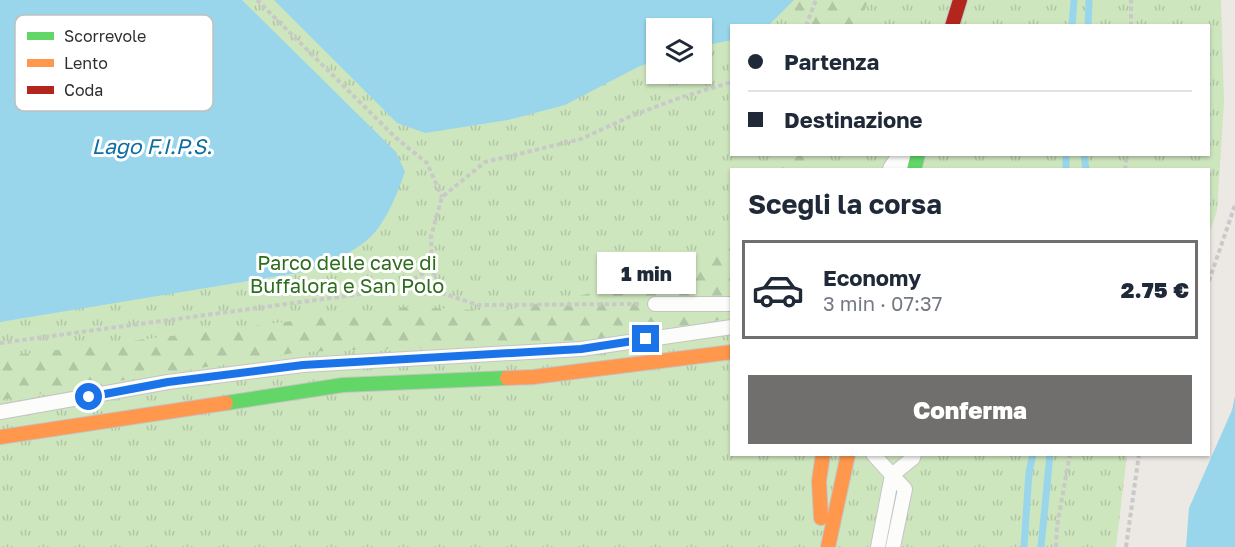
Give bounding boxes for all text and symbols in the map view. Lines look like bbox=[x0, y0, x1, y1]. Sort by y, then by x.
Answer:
legend bbox=[15, 15, 213, 111]
map controls bbox=[646, 18, 712, 84]
button: layers bbox=[646, 18, 712, 84]
text: Scorrevole bbox=[64, 26, 146, 46]
text: Partenza bbox=[784, 48, 879, 75]
text: Lento bbox=[64, 53, 108, 73]
text: Coda bbox=[64, 80, 103, 100]
text: Destinazione bbox=[784, 106, 923, 133]
water label: Lago F.I.P.S. bbox=[92, 133, 212, 159]
text: Scegli la corsa bbox=[748, 188, 942, 220]
park label: Parco delle cave di Buffalora e San Polo bbox=[250, 250, 444, 297]
callout: 1 min bbox=[596, 252, 696, 294]
text: 1 min bbox=[621, 261, 672, 285]
icon: car bbox=[751, 263, 805, 317]
text: Economy bbox=[823, 264, 921, 291]
text: 2.75 € bbox=[1121, 276, 1189, 303]
text: 3 min · 07:37 bbox=[823, 291, 942, 315]
route end bbox=[632, 325, 659, 352]
button: Conferma bbox=[748, 375, 1192, 444]
route start bbox=[75, 383, 102, 410]

